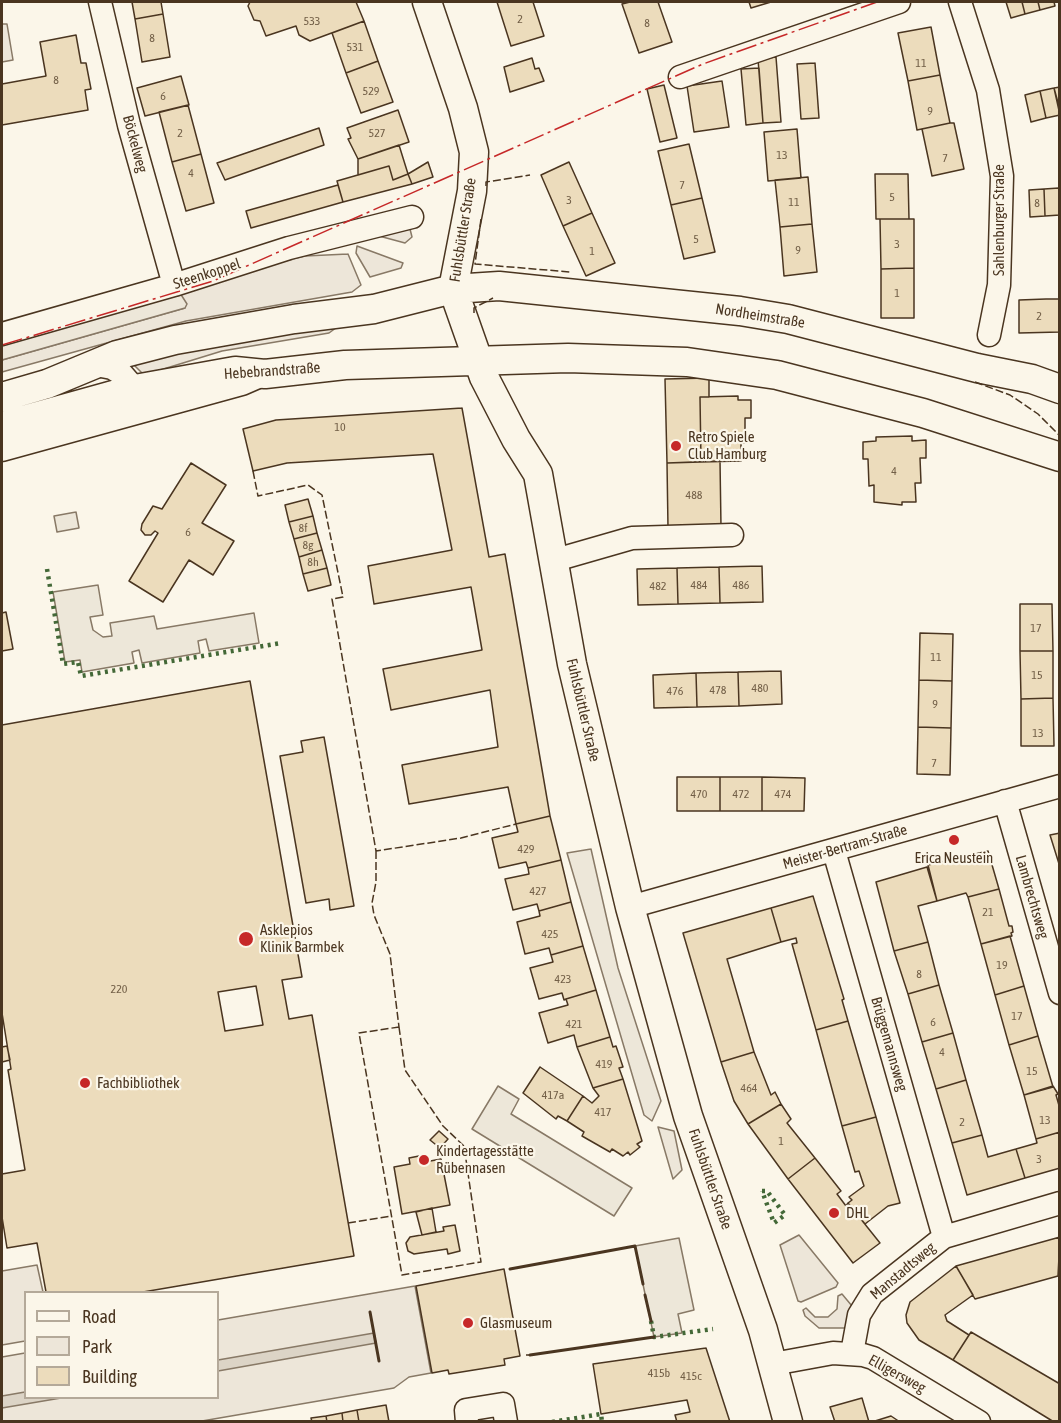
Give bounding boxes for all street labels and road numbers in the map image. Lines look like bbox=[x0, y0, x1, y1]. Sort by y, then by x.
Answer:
street label: Böckelweg bbox=[119, 113, 151, 175]
street label: Sahlenburger Straße bbox=[990, 164, 1008, 276]
street label: Fuhlsbüttler Straße bbox=[446, 177, 480, 283]
street label: Steenkoppel bbox=[171, 255, 243, 293]
street label: Nordheimstraße bbox=[714, 300, 806, 332]
street label: Hebebrandstraße bbox=[223, 359, 321, 383]
street label: Fuhlsbüttler Straße bbox=[562, 657, 604, 763]
street label: Meister-Bertram-Straße bbox=[781, 821, 909, 873]
street label: Lambrechtsweg bbox=[1011, 853, 1053, 941]
street label: Brüggemannsweg bbox=[867, 995, 911, 1093]
street label: Fuhlsbüttler Straße bbox=[684, 1126, 736, 1232]
street label: Manstadtsweg bbox=[867, 1238, 939, 1304]
street label: Elligersweg bbox=[865, 1351, 929, 1397]

